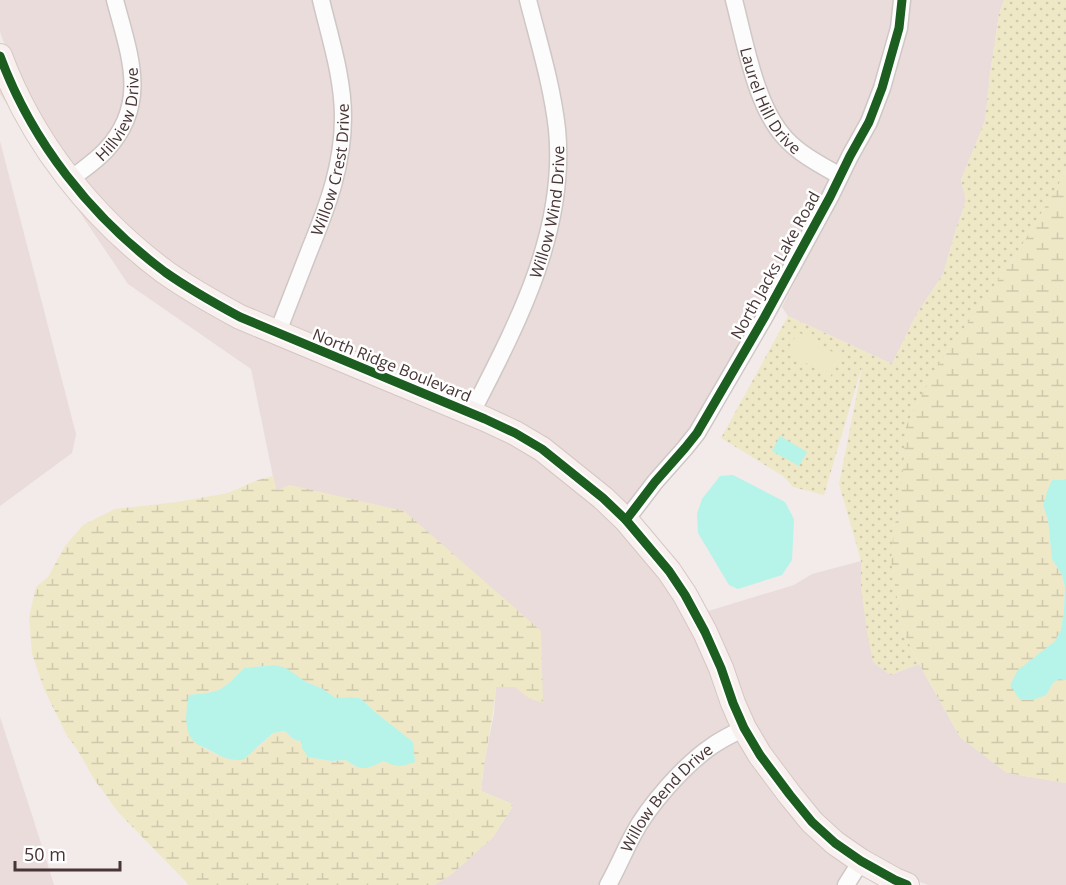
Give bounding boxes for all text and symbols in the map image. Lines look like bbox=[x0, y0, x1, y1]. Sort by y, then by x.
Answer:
street label: Laurel Hill Drive bbox=[735, 45, 806, 159]
street label: Hillview Drive bbox=[90, 67, 144, 166]
street label: Willow Crest Drive bbox=[306, 103, 354, 239]
street label: Willow Wind Drive bbox=[524, 145, 569, 281]
street label: North Jacks Lake Road bbox=[725, 187, 825, 343]
street label: North Ridge Boulevard bbox=[309, 323, 475, 407]
street label: Willow Bend Drive bbox=[615, 738, 717, 856]
scale bar bbox=[15, 834, 120, 872]
text: 50 m bbox=[24, 842, 66, 866]

